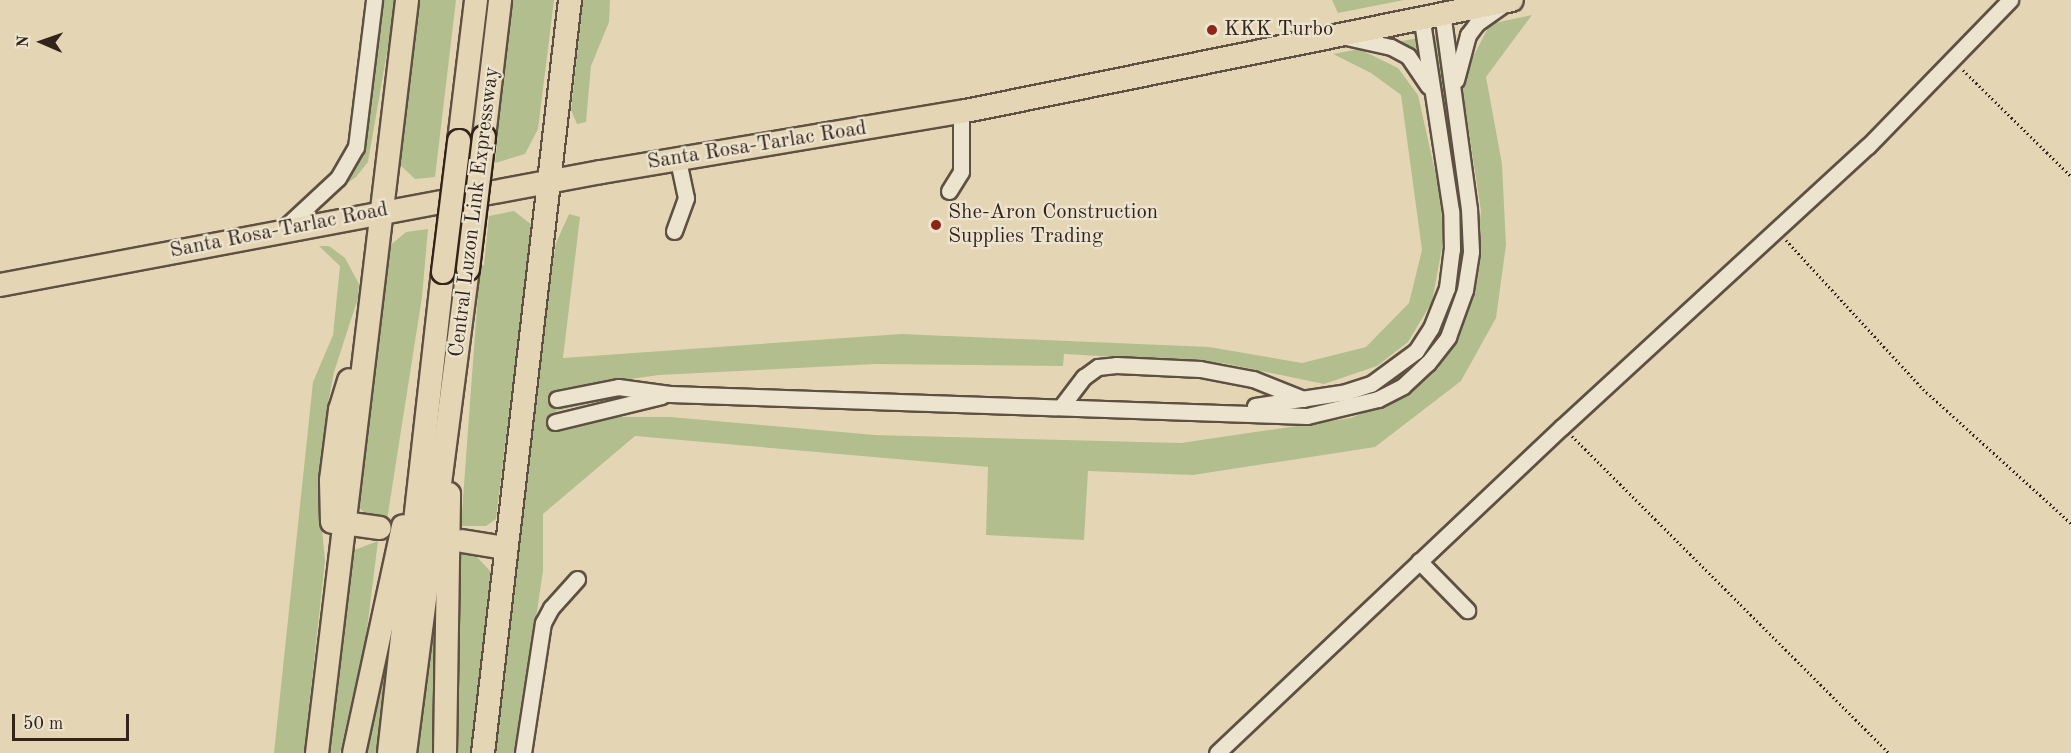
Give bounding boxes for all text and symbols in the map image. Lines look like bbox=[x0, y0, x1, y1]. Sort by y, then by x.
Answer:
north arrow bbox=[12, 12, 72, 72]
place label: KKK Turbo bbox=[1224, 17, 1333, 43]
marker: KKK Turbo bbox=[1205, 23, 1219, 37]
text: N bbox=[16, 35, 32, 48]
street label: Central Luzon Link Expressway bbox=[445, 65, 505, 359]
street label: Santa Rosa-Tarlac Road bbox=[645, 116, 869, 176]
street label: Santa Rosa-Tarlac Road bbox=[168, 197, 390, 265]
place label: She-Aron Construction Supplies Trading bbox=[948, 200, 1158, 250]
marker: She-Aron Construction Supplies Trading bbox=[929, 218, 943, 232]
scale bar bbox=[15, 702, 132, 740]
text: 50 m bbox=[23, 715, 63, 733]

